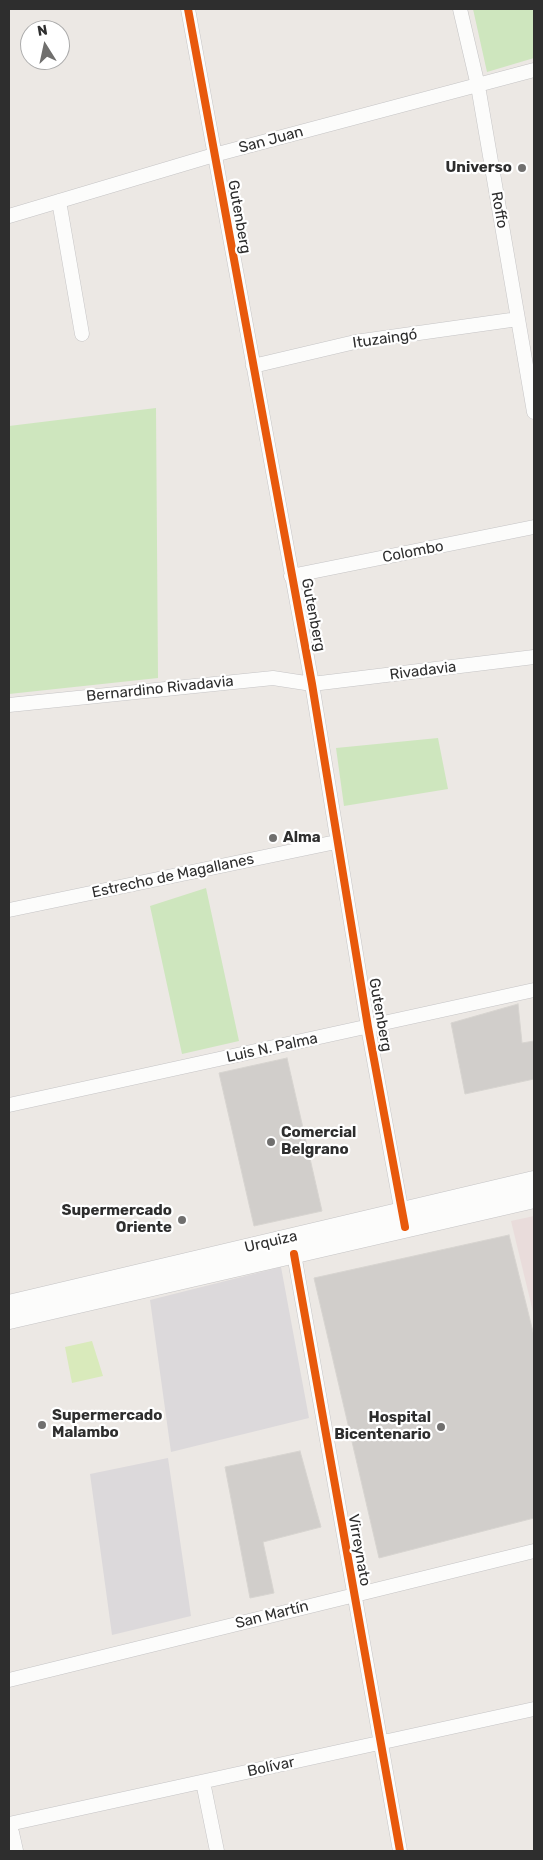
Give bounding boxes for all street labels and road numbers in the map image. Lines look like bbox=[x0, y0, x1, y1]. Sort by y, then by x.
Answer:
street label: San Juan bbox=[237, 123, 305, 157]
street label: Gutenberg bbox=[224, 179, 254, 255]
street label: Roffo bbox=[487, 190, 511, 230]
street label: Ituzaingó bbox=[351, 326, 419, 352]
street label: Colombo bbox=[381, 537, 445, 567]
street label: Gutenberg bbox=[297, 577, 329, 653]
street label: Rivadavia bbox=[389, 658, 457, 684]
street label: Bernardino Rivadavia bbox=[85, 672, 235, 706]
street label: Estrecho de Magallanes bbox=[90, 850, 256, 902]
street label: Gutenberg bbox=[365, 977, 395, 1053]
street label: Luis N. Palma bbox=[225, 1030, 319, 1066]
street label: Urquiza bbox=[243, 1227, 299, 1257]
street label: Virreynato bbox=[344, 1513, 374, 1587]
street label: San Martín bbox=[234, 1597, 310, 1633]
street label: Bolívar bbox=[246, 1753, 296, 1781]

